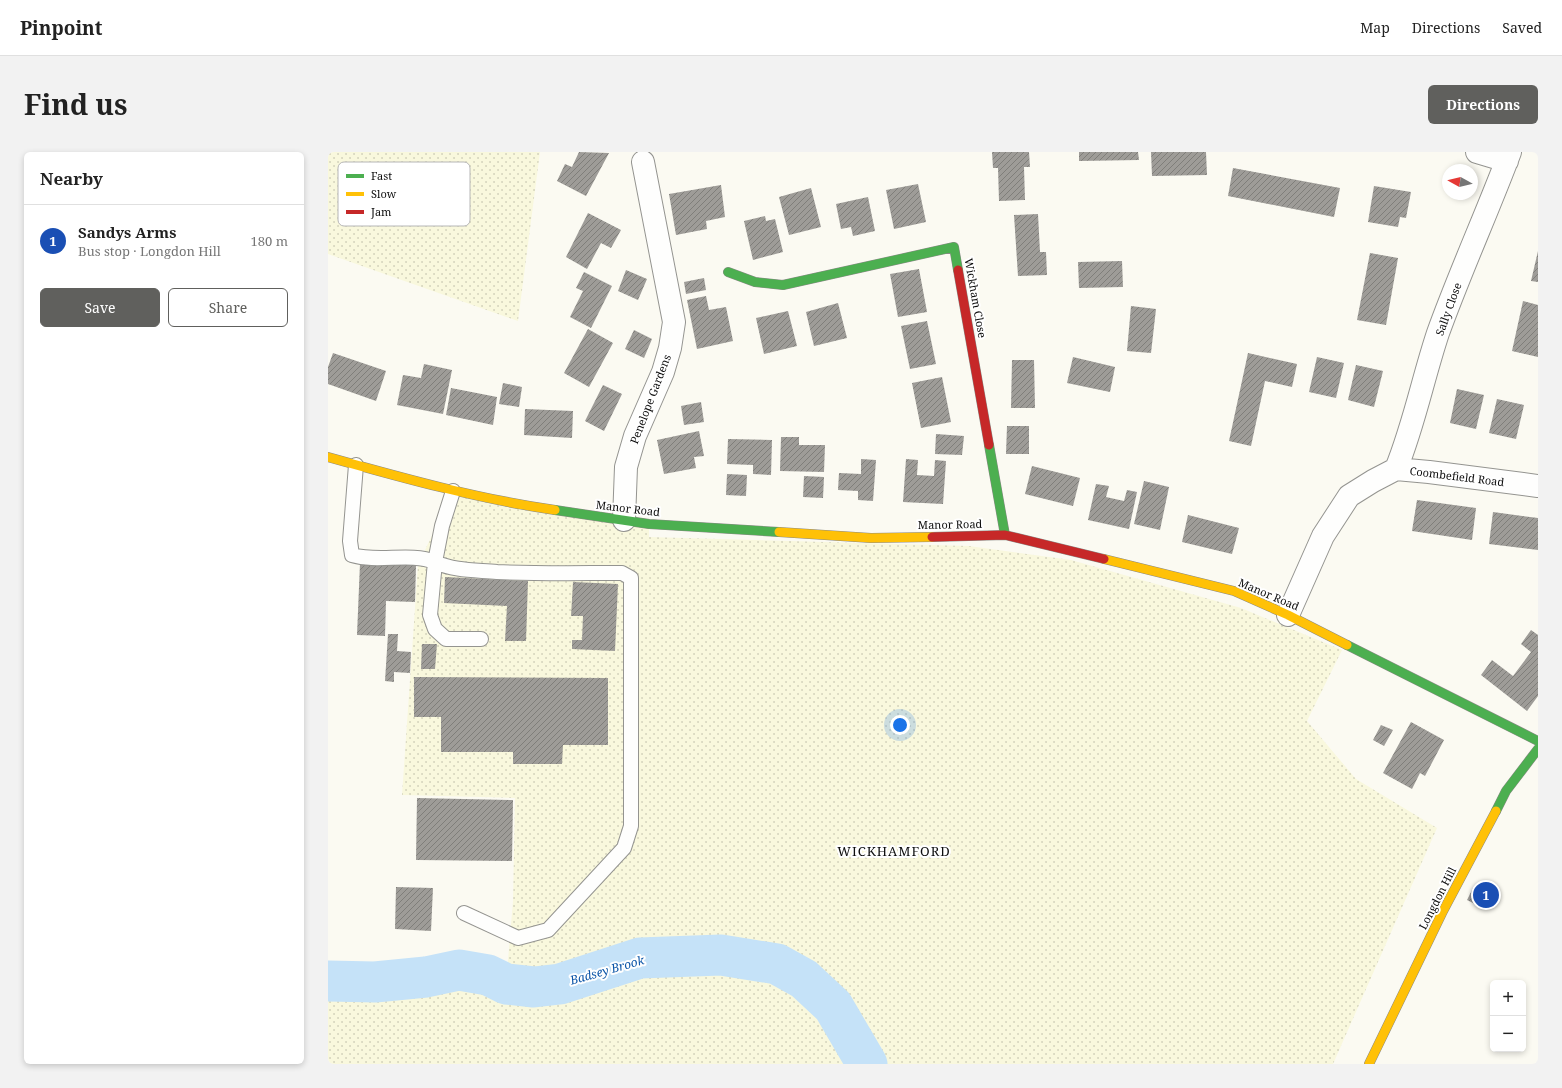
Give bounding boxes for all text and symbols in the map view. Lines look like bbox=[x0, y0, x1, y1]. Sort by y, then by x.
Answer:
text: Pinpoint bbox=[20, 15, 102, 41]
text: Map bbox=[1360, 18, 1390, 37]
text: Directions bbox=[1412, 18, 1480, 37]
text: Saved bbox=[1502, 18, 1542, 37]
text: Find us bbox=[24, 85, 128, 123]
button: Directions bbox=[1428, 85, 1538, 124]
legend bbox=[338, 162, 470, 226]
north arrow bbox=[1442, 164, 1478, 200]
text: Nearby bbox=[40, 167, 103, 190]
text: Fast bbox=[371, 168, 392, 183]
text: Slow bbox=[371, 186, 397, 201]
text: Jam bbox=[370, 204, 392, 219]
text: Sandys Arms bbox=[78, 222, 176, 242]
text: 1 bbox=[49, 232, 57, 250]
text: 180 m bbox=[251, 232, 288, 250]
text: Bus stop · Longdon Hill bbox=[78, 242, 221, 260]
street label: Wickham Close bbox=[962, 257, 990, 339]
street label: Sally Close bbox=[1431, 280, 1465, 338]
button: Save bbox=[40, 288, 160, 327]
button: Share bbox=[168, 288, 288, 327]
street label: Penelope Gardens bbox=[626, 352, 674, 446]
street label: Coombefield Road bbox=[1409, 463, 1505, 489]
street label: Manor Road bbox=[595, 497, 661, 519]
street label: Manor Road bbox=[918, 516, 983, 532]
street label: Manor Road bbox=[1236, 574, 1302, 614]
your location bbox=[890, 715, 910, 735]
district label: WICKHAMFORD bbox=[837, 842, 951, 860]
street label: Longdon Hill bbox=[1415, 864, 1459, 932]
pin: 1 bbox=[1473, 880, 1499, 910]
water label: Badsey Brook bbox=[567, 951, 647, 989]
map controls bbox=[1490, 980, 1526, 1052]
button: + bbox=[1490, 980, 1526, 1016]
button: − bbox=[1490, 1016, 1526, 1052]

